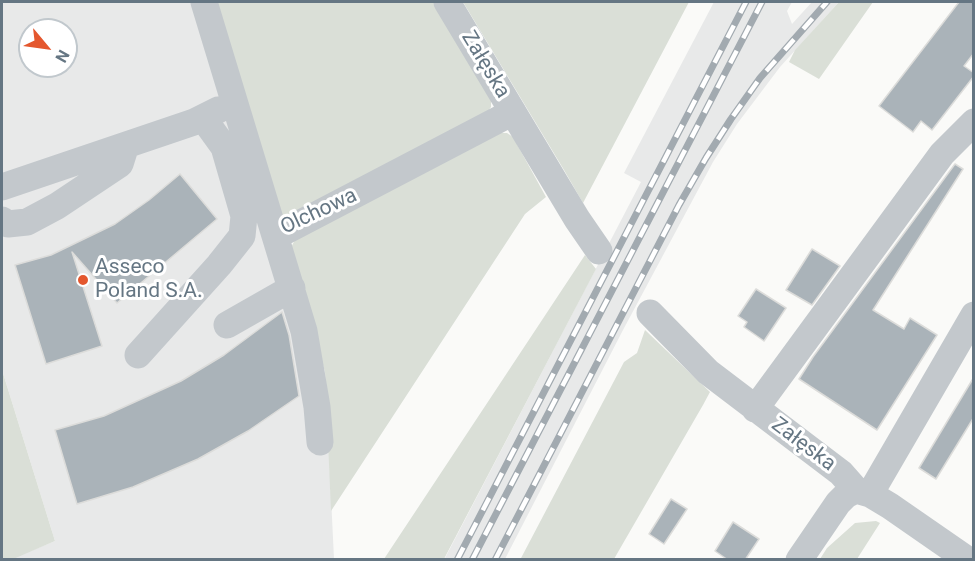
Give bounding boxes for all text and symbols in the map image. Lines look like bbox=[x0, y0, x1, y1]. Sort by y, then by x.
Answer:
north arrow bbox=[18, 18, 78, 78]
street label: Załęska bbox=[455, 27, 515, 103]
text: N bbox=[51, 46, 73, 66]
street label: Olchowa bbox=[277, 183, 361, 241]
place label: Asseco Poland S.A. bbox=[95, 255, 203, 305]
marker: Asseco Poland S.A. bbox=[76, 273, 90, 287]
street label: Załęska bbox=[766, 413, 840, 477]

